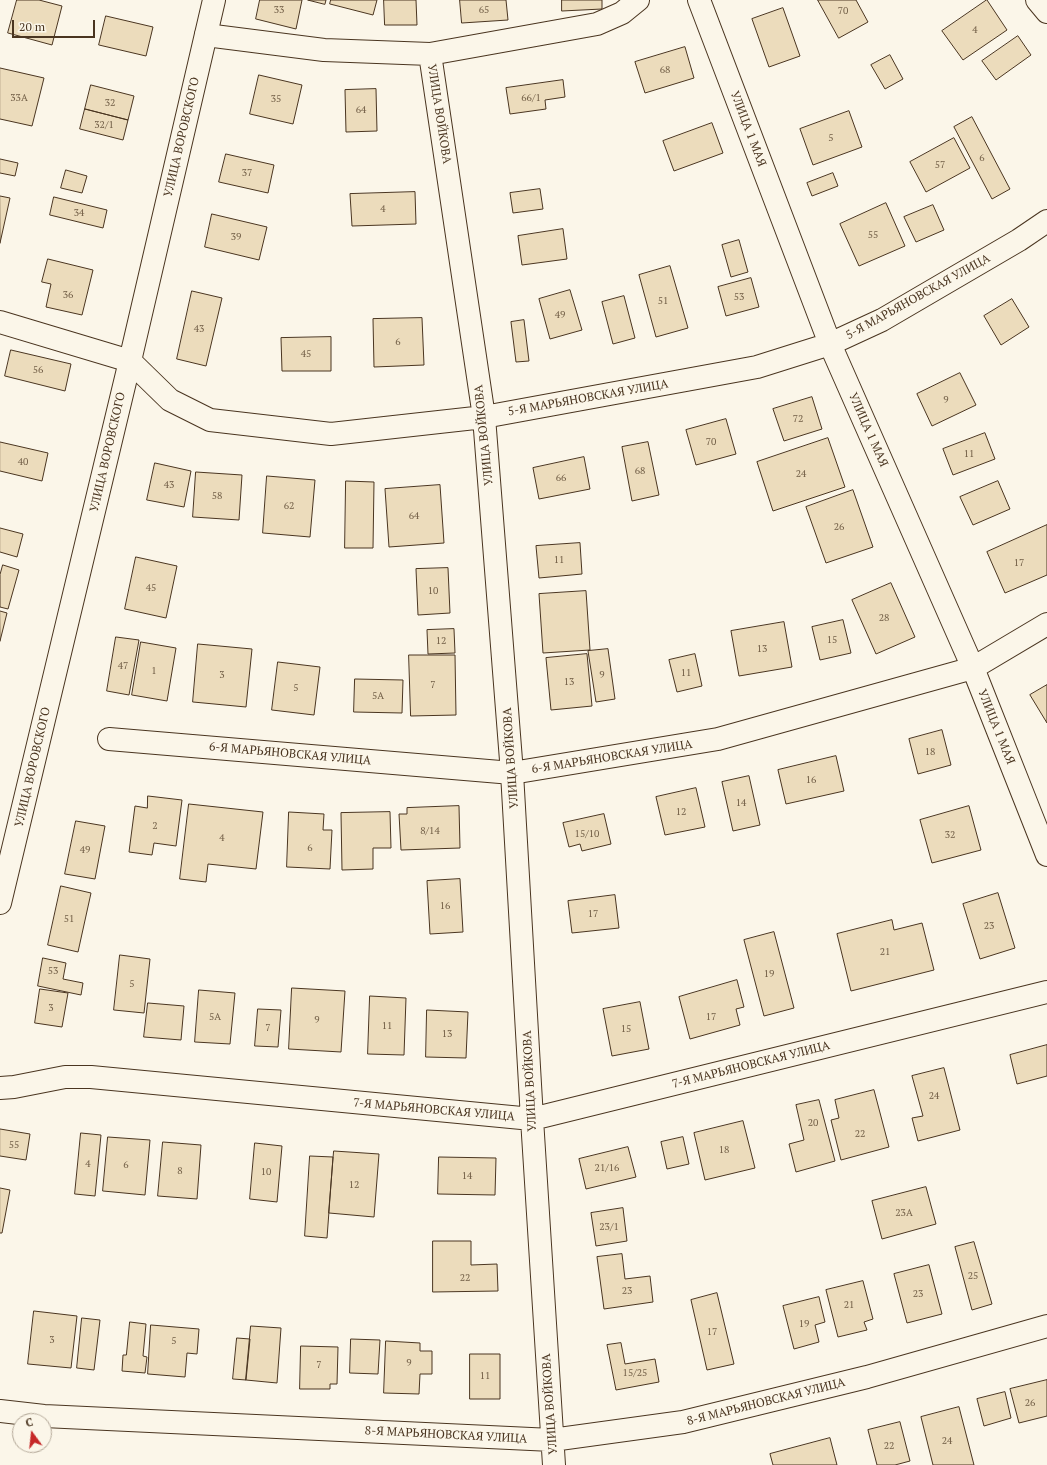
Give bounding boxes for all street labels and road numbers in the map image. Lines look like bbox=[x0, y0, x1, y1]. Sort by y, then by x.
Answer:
street label: УЛИЦА ВОЙКОВА bbox=[424, 63, 454, 165]
street label: УЛИЦА ВОРОВСКОГО bbox=[161, 76, 203, 198]
street label: УЛИЦА 1 МАЯ bbox=[727, 89, 769, 169]
street label: 5-Я МАРЬЯНОВСКАЯ УЛИЦА bbox=[843, 251, 993, 343]
street label: 5-Я МАРЬЯНОВСКАЯ УЛИЦА bbox=[507, 377, 669, 419]
street label: УЛИЦА ВОЙКОВА bbox=[472, 384, 496, 486]
street label: УЛИЦА ВОРОВСКОГО bbox=[87, 391, 129, 513]
street label: УЛИЦА 1 МАЯ bbox=[845, 391, 891, 469]
street label: УЛИЦА 1 МАЯ bbox=[974, 687, 1018, 767]
street label: УЛИЦА ВОРОВСКОГО bbox=[12, 706, 54, 828]
street label: УЛИЦА ВОЙКОВА bbox=[500, 707, 522, 809]
street label: 6-Я МАРЬЯНОВСКАЯ УЛИЦА bbox=[531, 737, 693, 777]
street label: 6-Я МАРЬЯНОВСКАЯ УЛИЦА bbox=[208, 740, 372, 768]
street label: УЛИЦА ВОЙКОВА bbox=[520, 1030, 540, 1132]
street label: 7-Я МАРЬЯНОВСКАЯ УЛИЦА bbox=[671, 1038, 831, 1092]
street label: 7-Я МАРЬЯНОВСКАЯ УЛИЦА bbox=[353, 1096, 515, 1124]
street label: УЛИЦА ВОЙКОВА bbox=[539, 1353, 561, 1455]
street label: 8-Я МАРЬЯНОВСКАЯ УЛИЦА bbox=[685, 1375, 847, 1429]
street label: 8-Я МАРЬЯНОВСКАЯ УЛИЦА bbox=[364, 1424, 528, 1446]

